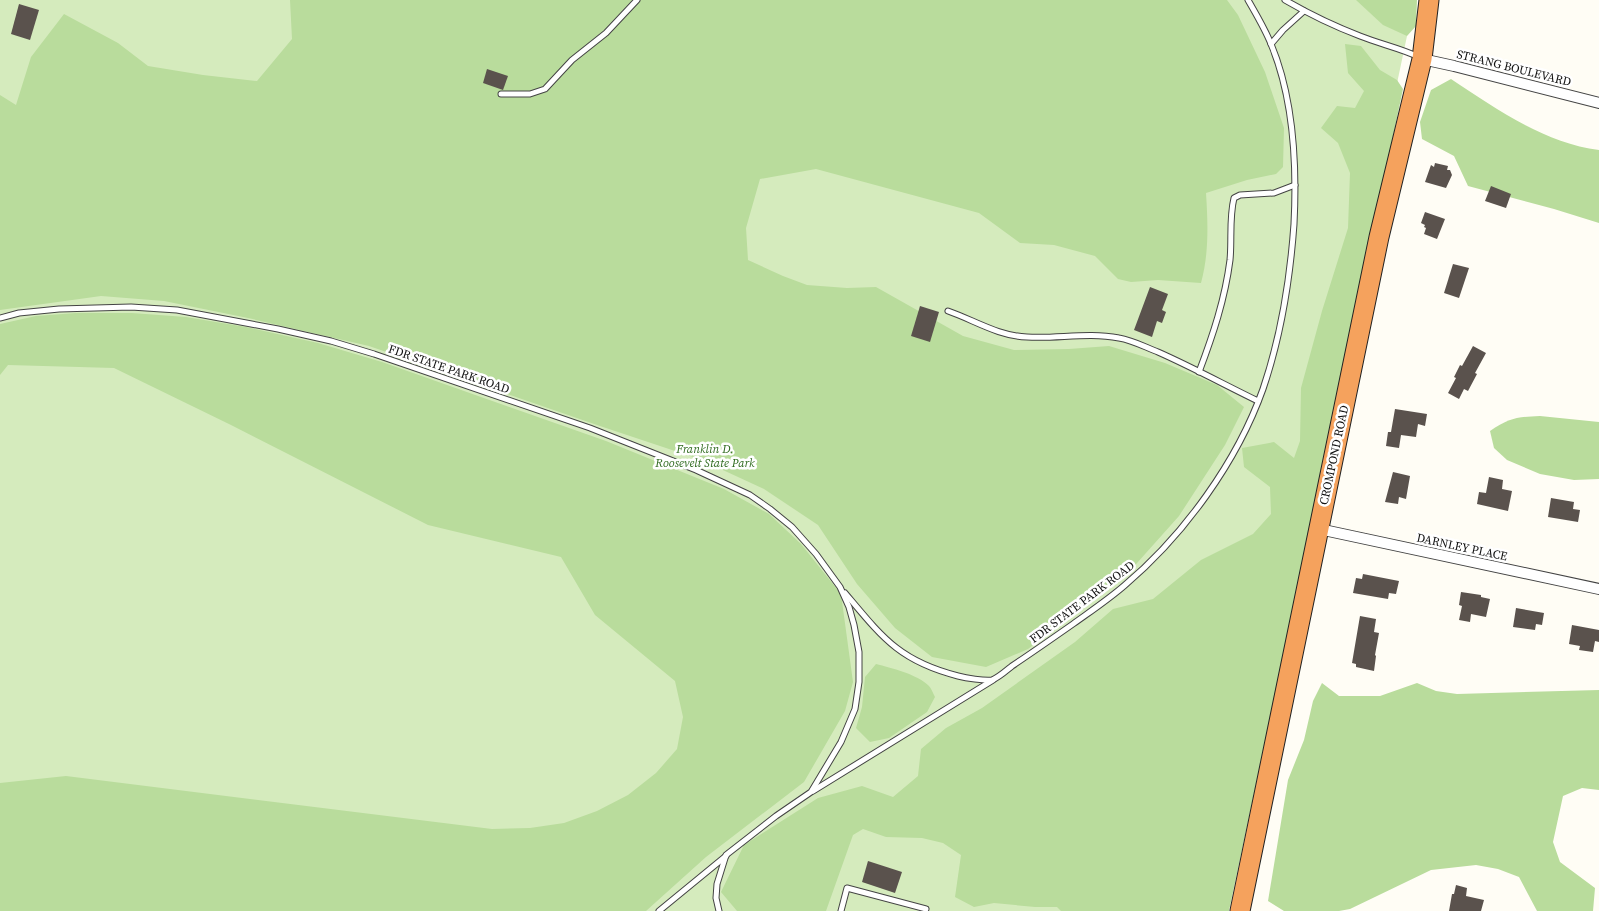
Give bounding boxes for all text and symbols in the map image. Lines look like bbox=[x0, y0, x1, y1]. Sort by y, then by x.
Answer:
street label: STRANG BOULEVARD bbox=[1455, 46, 1573, 90]
street label: FDR STATE PARK ROAD bbox=[386, 341, 512, 397]
street label: CROMPOND ROAD bbox=[1316, 404, 1352, 506]
park label: Franklin D. Roosevelt State Park bbox=[654, 441, 755, 471]
street label: DARNLEY PLACE bbox=[1415, 530, 1509, 564]
street label: FDR STATE PARK ROAD bbox=[1026, 557, 1138, 647]

